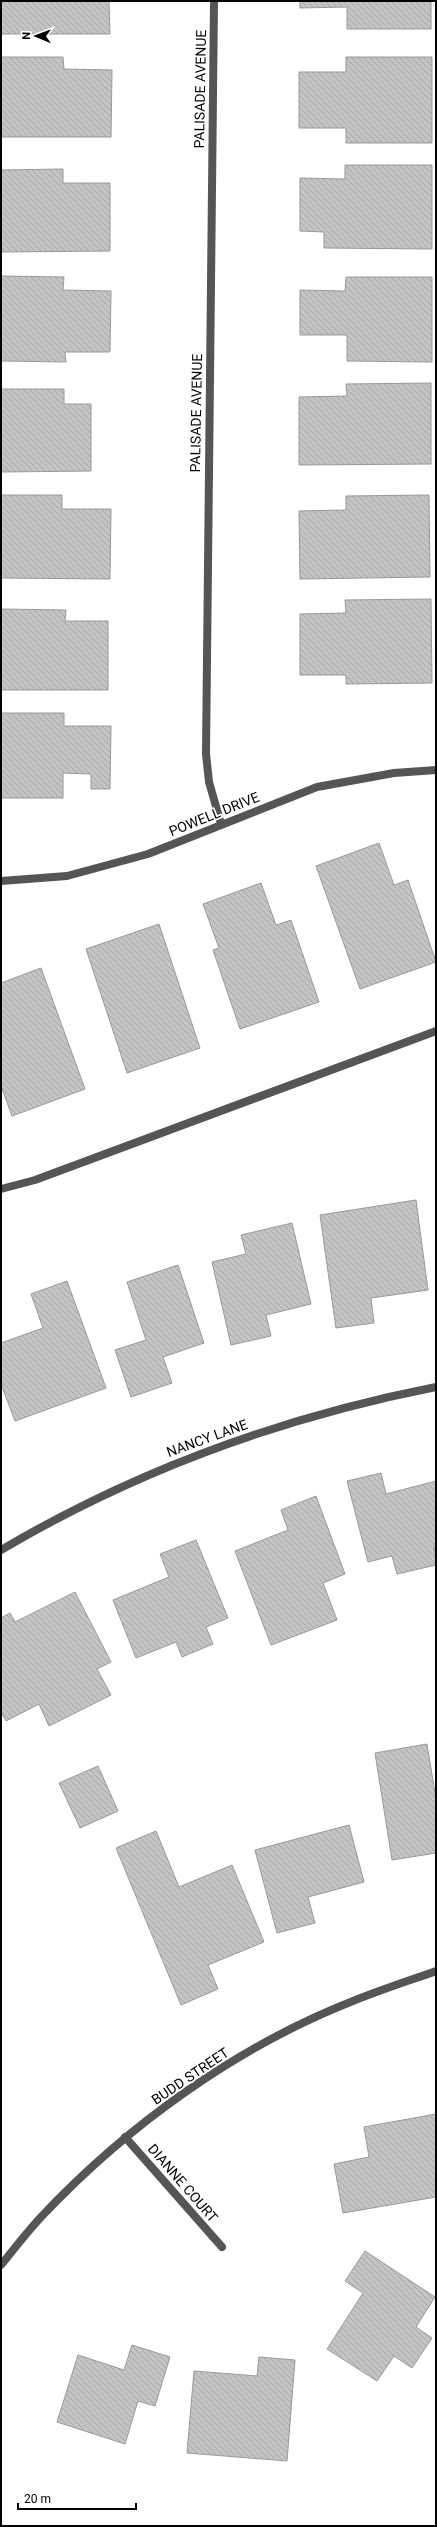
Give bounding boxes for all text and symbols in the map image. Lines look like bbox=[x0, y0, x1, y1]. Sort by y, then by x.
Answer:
north arrow bbox=[16, 16, 56, 56]
street label: PALISADE AVENUE bbox=[191, 29, 209, 149]
text: N bbox=[20, 32, 33, 40]
street label: PALISADE AVENUE bbox=[187, 353, 205, 473]
street label: POWELL DRIVE bbox=[167, 789, 261, 839]
street label: NANCY LANE bbox=[164, 1416, 250, 1460]
street label: BUDD STREET bbox=[148, 2044, 232, 2108]
street label: DIANNE COURT bbox=[145, 2141, 222, 2226]
scale bar bbox=[18, 2485, 136, 2511]
text: 20 m bbox=[24, 2492, 51, 2506]

